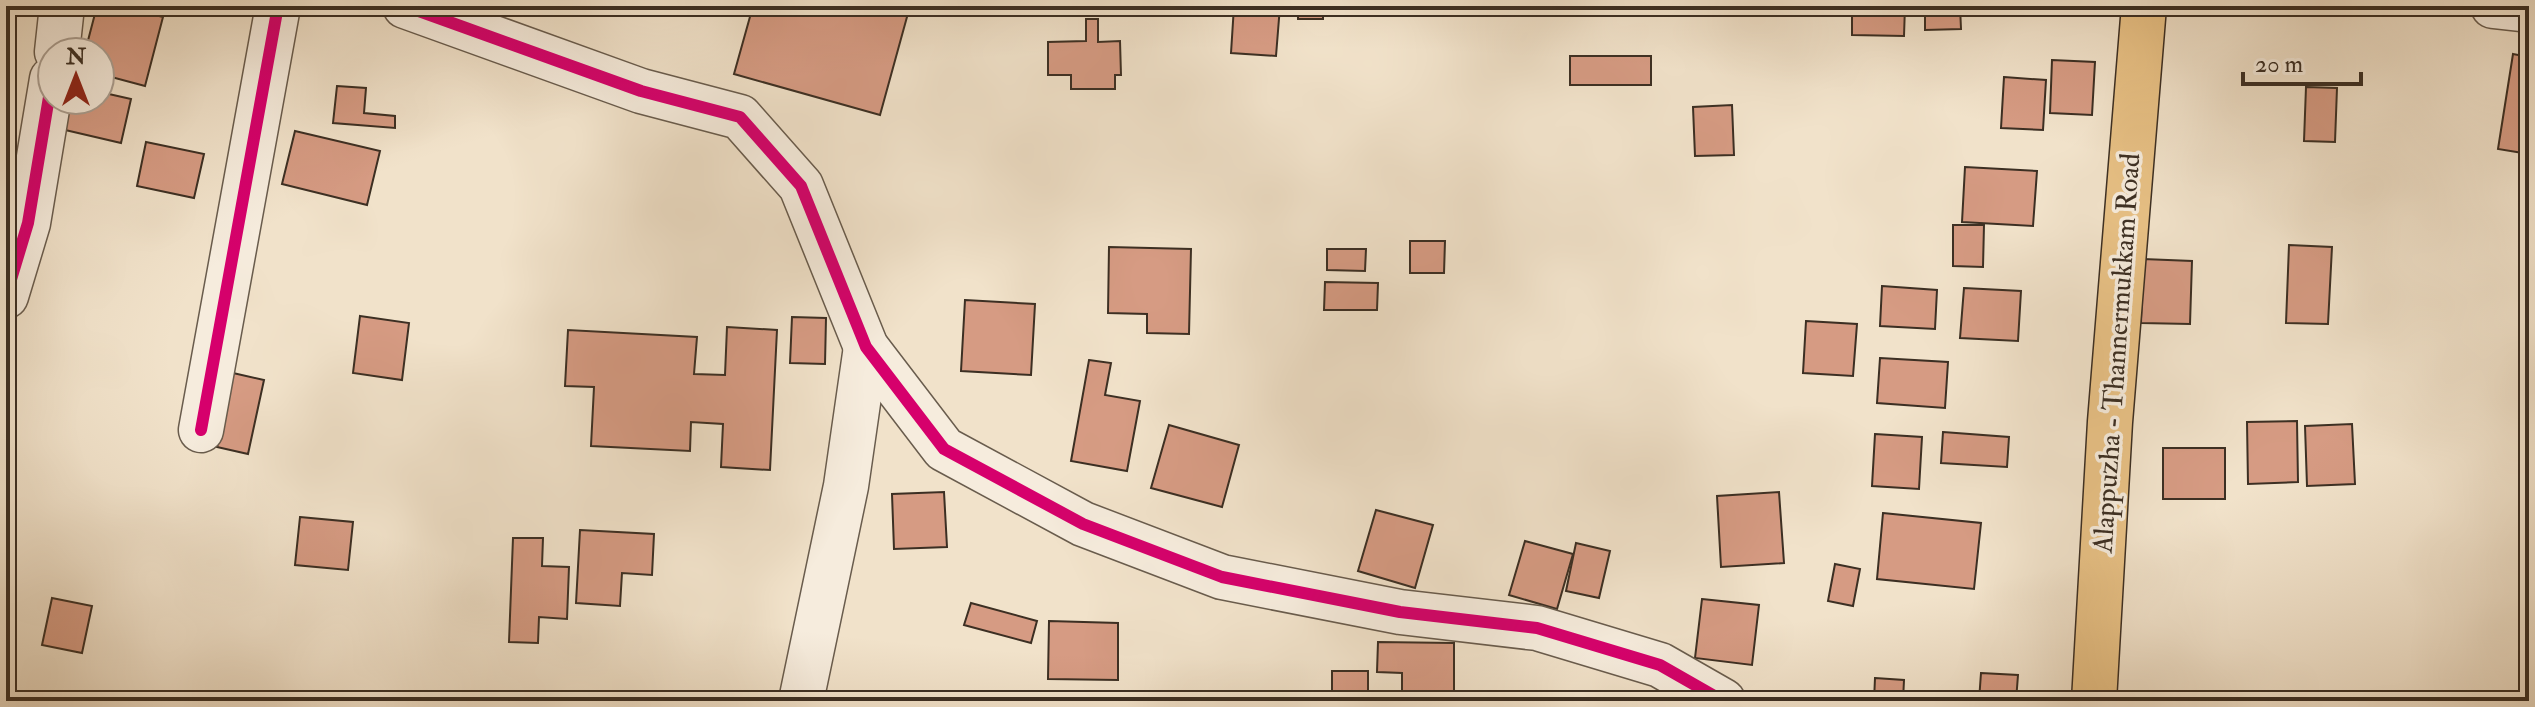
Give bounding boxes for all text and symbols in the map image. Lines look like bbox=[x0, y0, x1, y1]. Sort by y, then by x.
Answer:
north arrow bbox=[36, 36, 116, 116]
scale bar bbox=[2243, 36, 2361, 86]
text: N bbox=[65, 43, 86, 71]
text: 20 m bbox=[2255, 49, 2304, 80]
street label: Alappuzha - Thannermukkam Road bbox=[2086, 152, 2148, 555]

